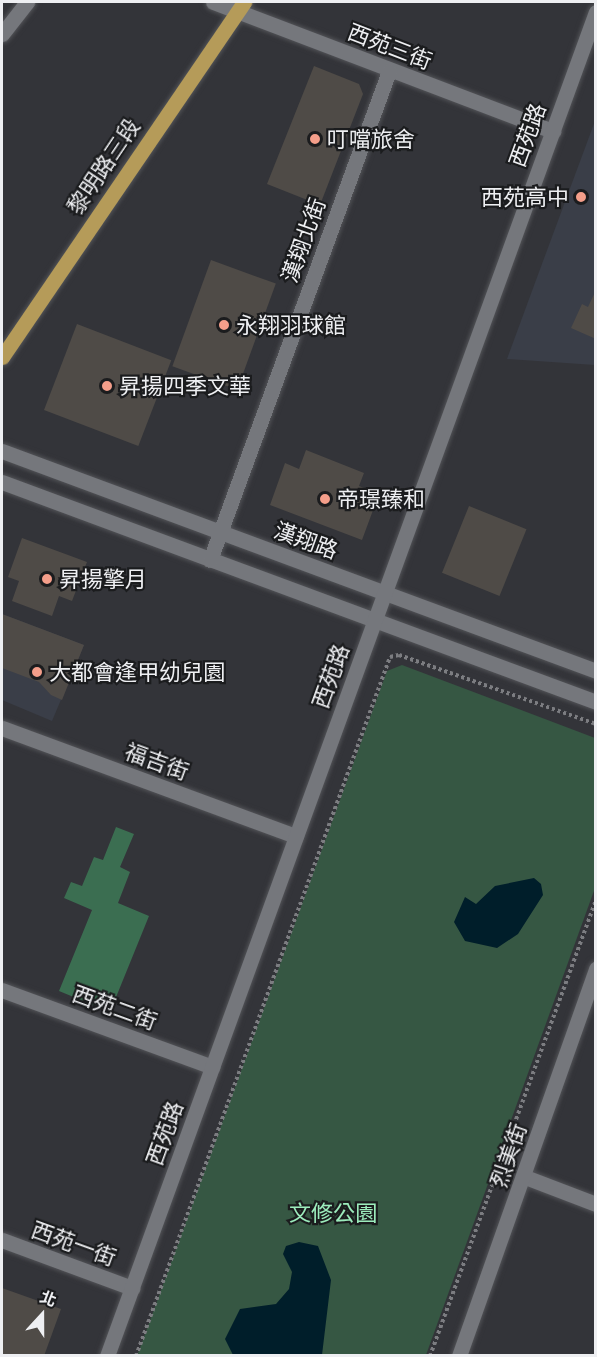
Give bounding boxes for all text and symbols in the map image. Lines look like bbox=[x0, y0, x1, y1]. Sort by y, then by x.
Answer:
street label: 西苑三街 bbox=[344, 18, 436, 74]
street label: 西苑路 bbox=[503, 99, 551, 171]
street label: 黎明路三段 bbox=[61, 113, 145, 219]
place label: 叮噹旅舍 bbox=[327, 126, 415, 152]
marker: 叮噹旅舍 bbox=[308, 132, 322, 146]
place label: 西苑高中 bbox=[481, 184, 569, 210]
marker: 西苑高中 bbox=[574, 190, 588, 204]
street label: 漢翔北街 bbox=[276, 194, 330, 286]
place label: 永翔羽球館 bbox=[236, 312, 346, 338]
marker: 永翔羽球館 bbox=[217, 318, 231, 332]
place label: 昇揚四季文華 bbox=[119, 373, 251, 399]
marker: 昇揚四季文華 bbox=[100, 379, 114, 393]
place label: 帝璟臻和 bbox=[337, 486, 425, 512]
marker: 帝璟臻和 bbox=[318, 492, 332, 506]
street label: 漢翔路 bbox=[270, 516, 342, 564]
place label: 昇揚擎月 bbox=[59, 566, 147, 592]
marker: 昇揚擎月 bbox=[40, 572, 54, 586]
street label: 西苑路 bbox=[306, 640, 354, 712]
place label: 大都會逢甲幼兒園 bbox=[49, 659, 225, 685]
marker: 大都會逢甲幼兒園 bbox=[30, 665, 44, 679]
street label: 福吉街 bbox=[121, 737, 193, 785]
street label: 西苑二街 bbox=[69, 980, 161, 1034]
street label: 西苑路 bbox=[140, 1097, 188, 1169]
street label: 烈美街 bbox=[485, 1120, 531, 1190]
park label: 文修公園 bbox=[289, 1200, 377, 1226]
street label: 西苑一街 bbox=[28, 1216, 120, 1270]
north arrow bbox=[12, 1285, 72, 1345]
text: 北 bbox=[38, 1286, 60, 1309]

